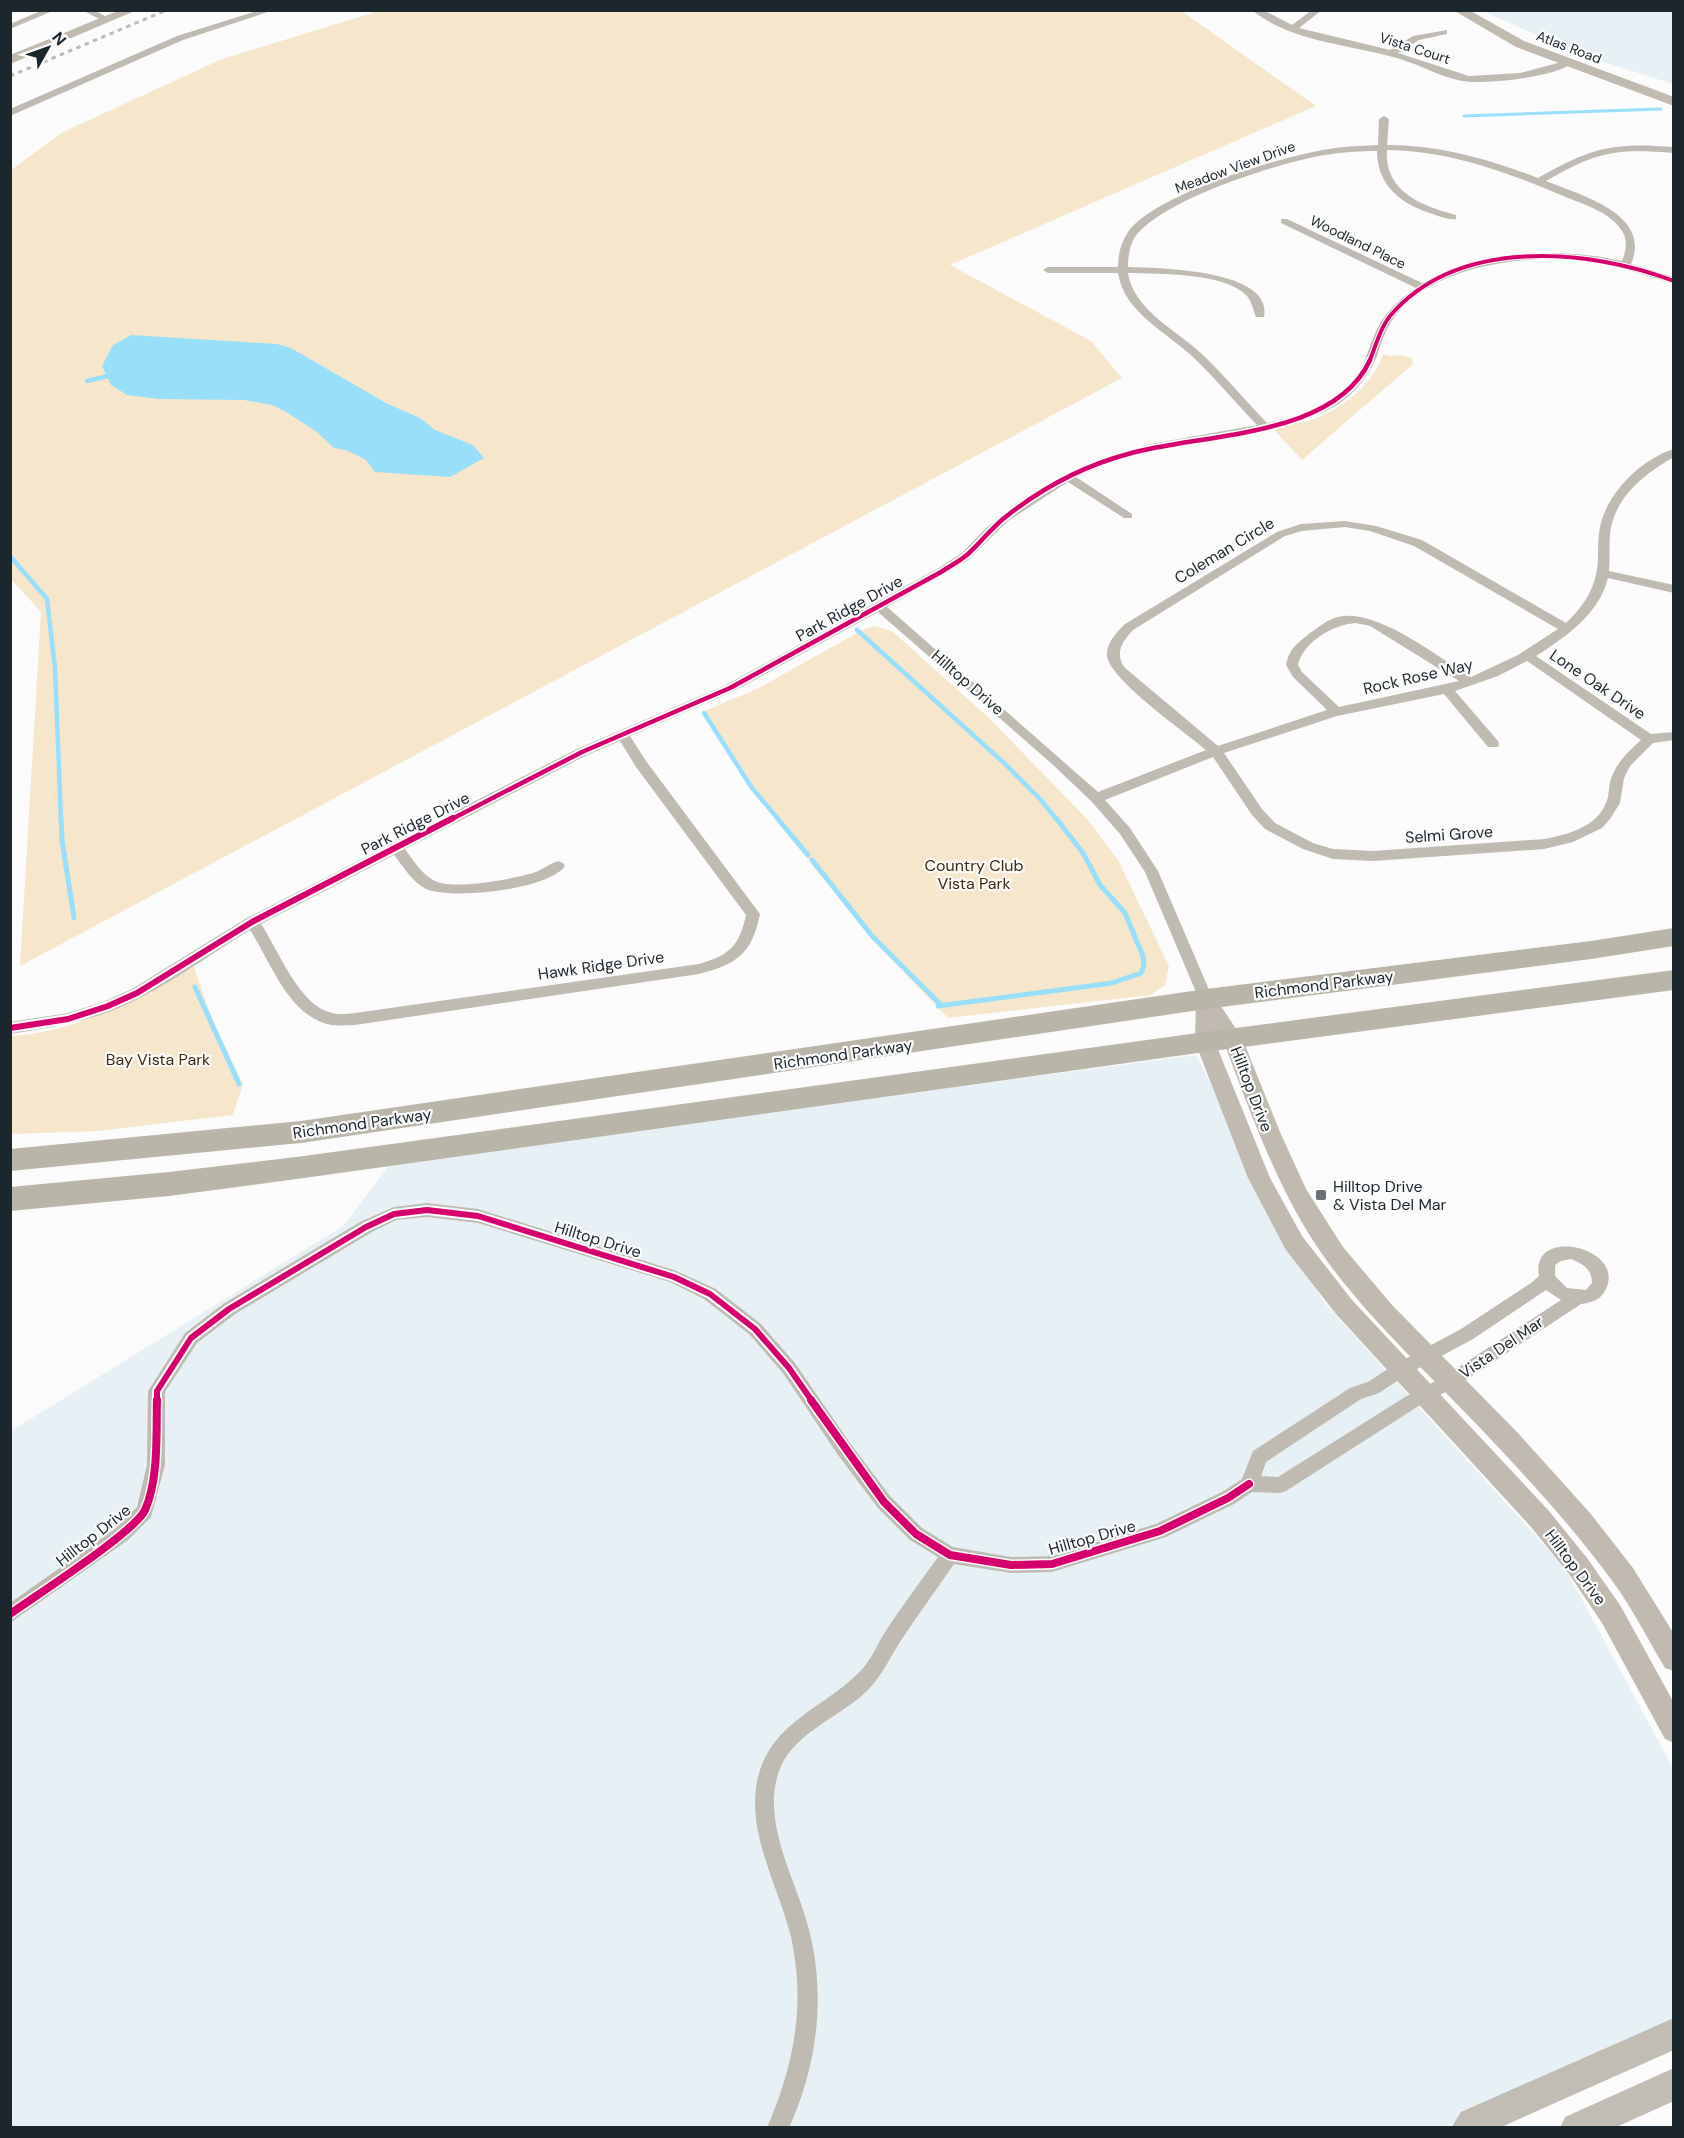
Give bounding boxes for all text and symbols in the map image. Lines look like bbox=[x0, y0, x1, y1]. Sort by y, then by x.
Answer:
north arrow bbox=[18, 18, 78, 78]
street label: Atlas Road bbox=[1534, 26, 1604, 68]
text: N bbox=[47, 27, 71, 50]
street label: Vista Court bbox=[1377, 28, 1453, 68]
street label: Meadow View Drive bbox=[1172, 137, 1298, 197]
street label: Woodland Place bbox=[1307, 211, 1409, 273]
street label: Coleman Circle bbox=[1171, 512, 1278, 588]
street label: Park Ridge Drive bbox=[792, 570, 906, 646]
street label: Hilltop Drive bbox=[927, 645, 1008, 720]
street label: Lone Oak Drive bbox=[1546, 645, 1650, 724]
street label: Rock Rose Way bbox=[1361, 654, 1475, 699]
street label: Park Ridge Drive bbox=[357, 787, 473, 860]
street label: Selmi Grove bbox=[1404, 821, 1494, 848]
park label: Country Club Vista Park bbox=[925, 855, 1023, 894]
street label: Hawk Ridge Drive bbox=[537, 946, 666, 985]
street label: Richmond Parkway bbox=[1253, 966, 1395, 1003]
street label: Richmond Parkway bbox=[772, 1034, 914, 1075]
street label: Hilltop Drive bbox=[1226, 1044, 1277, 1135]
park label: Bay Vista Park bbox=[106, 1049, 210, 1070]
street label: Richmond Parkway bbox=[291, 1103, 433, 1144]
place label: Hilltop Drive & Vista Del Mar bbox=[1333, 1176, 1447, 1215]
marker: Hilltop Drive & Vista Del Mar bbox=[1314, 1188, 1328, 1202]
street label: Hilltop Drive bbox=[552, 1216, 644, 1263]
street label: Vista Del Mar bbox=[1455, 1311, 1548, 1383]
street label: Hilltop Drive bbox=[52, 1500, 135, 1571]
street label: Hilltop Drive bbox=[1046, 1515, 1138, 1560]
street label: Hilltop Drive bbox=[1540, 1525, 1611, 1609]

